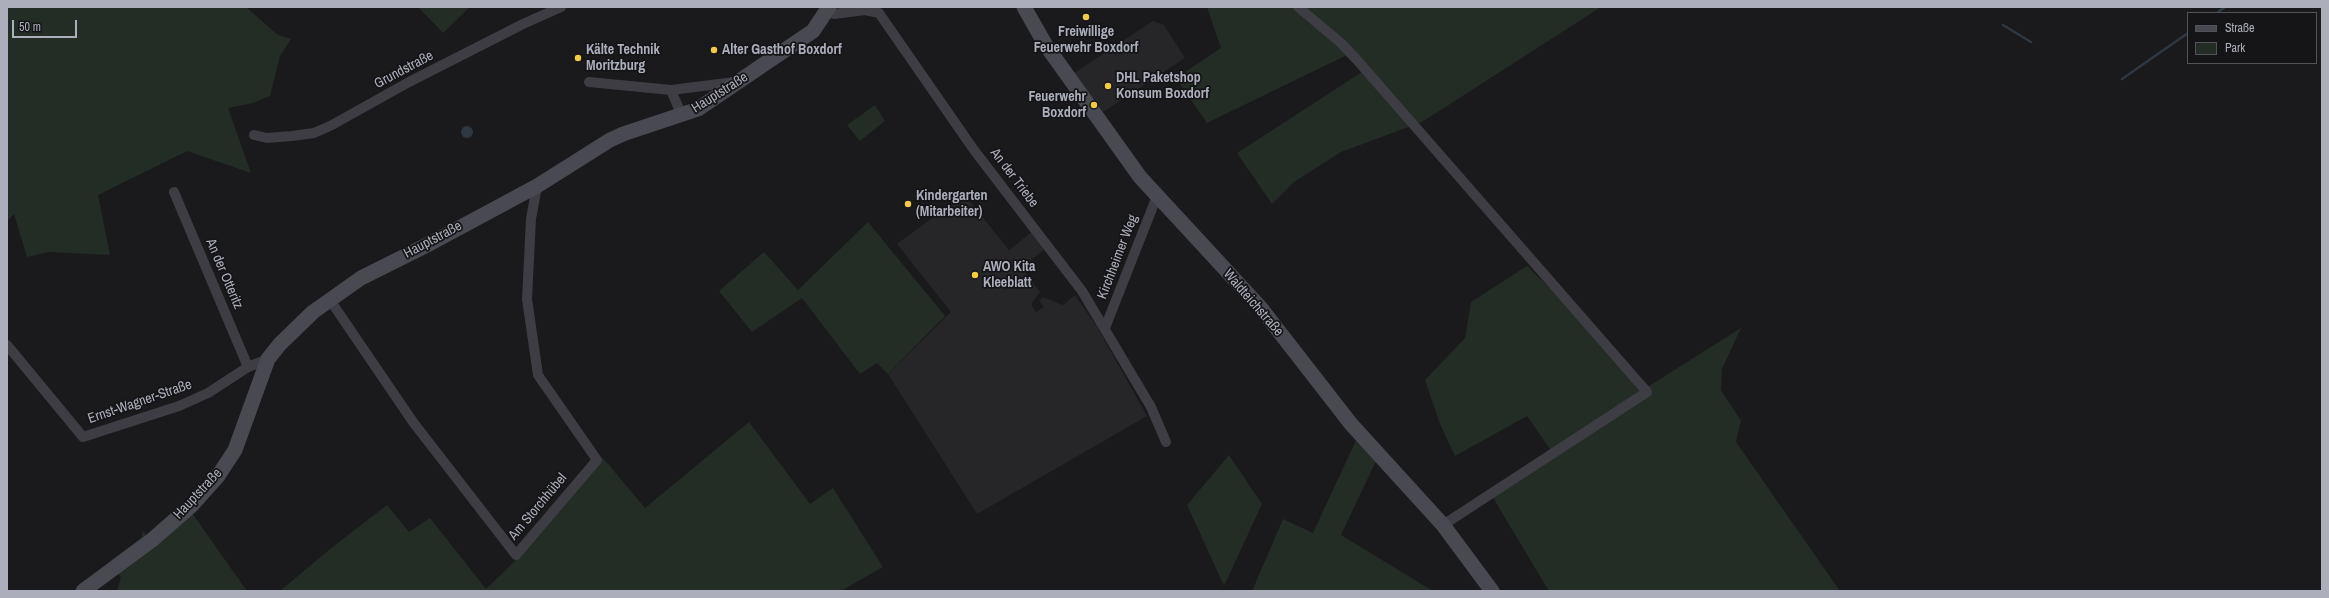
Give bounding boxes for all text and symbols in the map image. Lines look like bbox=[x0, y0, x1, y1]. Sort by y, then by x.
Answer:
scale bar bbox=[14, 12, 79, 38]
marker: Freiwillige Feuerwehr Boxdorf bbox=[1081, 12, 1091, 22]
legend bbox=[2187, 12, 2317, 64]
text: 50 m bbox=[19, 19, 41, 35]
text: Straße bbox=[2225, 20, 2255, 36]
place label: Freiwillige Feuerwehr Boxdorf bbox=[1034, 24, 1138, 56]
text: Park bbox=[2225, 40, 2245, 56]
place label: Kälte Technik Moritzburg bbox=[586, 42, 660, 74]
place label: Alter Gasthof Boxdorf bbox=[722, 42, 842, 58]
marker: Alter Gasthof Boxdorf bbox=[709, 45, 719, 55]
street label: Grundstraße bbox=[372, 47, 436, 93]
marker: Kälte Technik Moritzburg bbox=[573, 53, 583, 63]
street label: Hauptstraße bbox=[689, 69, 751, 117]
place label: DHL Paketshop Konsum Boxdorf bbox=[1116, 70, 1209, 102]
marker: DHL Paketshop Konsum Boxdorf bbox=[1103, 81, 1113, 91]
place label: Feuerwehr Boxdorf bbox=[1029, 89, 1086, 122]
marker: Feuerwehr Boxdorf bbox=[1089, 100, 1099, 110]
street label: An der Triebe bbox=[986, 145, 1042, 211]
place label: Kindergarten (Mitarbeiter) bbox=[916, 188, 987, 220]
marker: Kindergarten (Mitarbeiter) bbox=[903, 199, 913, 209]
street label: Kirchheimer Weg bbox=[1094, 212, 1142, 302]
street label: Hauptstraße bbox=[401, 218, 465, 262]
street label: An der Otteritz bbox=[202, 236, 246, 312]
place label: AWO Kita Kleeblatt bbox=[983, 259, 1035, 292]
street label: Waldteichstraße bbox=[1219, 266, 1287, 340]
marker: AWO Kita Kleeblatt bbox=[970, 270, 980, 280]
street label: Ernst-Wagner-Straße bbox=[86, 376, 194, 428]
street label: Hauptstraße bbox=[170, 465, 226, 523]
street label: Am Storchhübel bbox=[505, 470, 571, 544]

